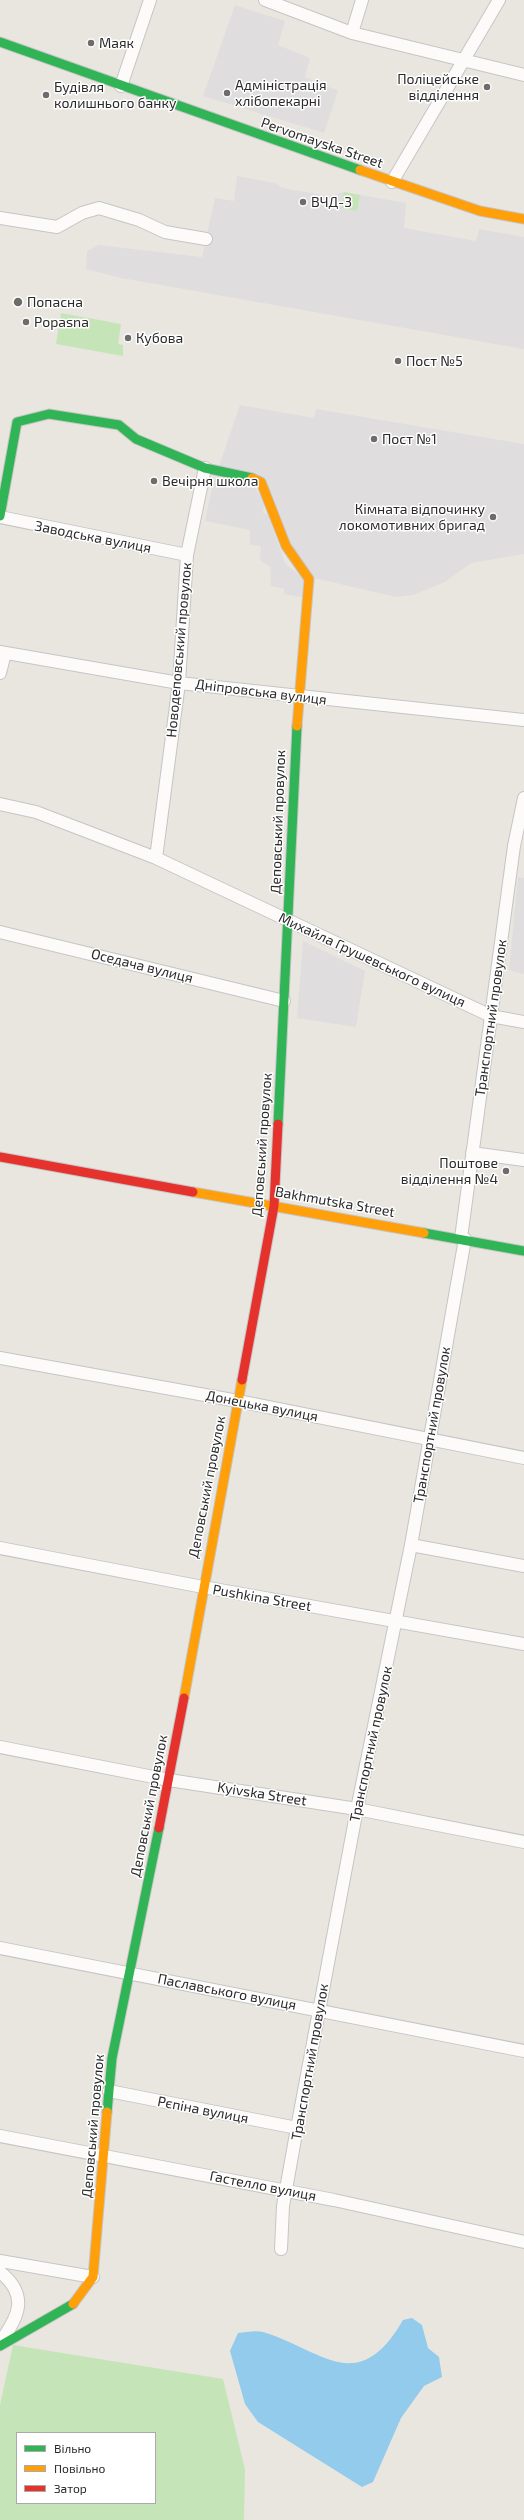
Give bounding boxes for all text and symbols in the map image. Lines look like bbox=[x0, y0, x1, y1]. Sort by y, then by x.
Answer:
place label: Маяк bbox=[99, 35, 134, 51]
marker: Маяк bbox=[86, 38, 96, 48]
place label: Поліцейське відділення bbox=[397, 71, 479, 104]
place label: Адміністрація хлібопекарні bbox=[235, 77, 327, 110]
place label: Будівля колишнього банку bbox=[54, 79, 176, 112]
marker: Поліцейське відділення bbox=[482, 82, 492, 92]
marker: Адміністрація хлібопекарні bbox=[222, 88, 232, 98]
marker: Будівля колишнього банку bbox=[41, 90, 51, 100]
street label: Pervomayska Street bbox=[259, 114, 385, 172]
place label: ВЧД-3 bbox=[311, 194, 352, 210]
marker: ВЧД-3 bbox=[298, 197, 308, 207]
place label: Попасна bbox=[27, 294, 83, 310]
marker: Попасна bbox=[12, 296, 24, 308]
place label: Popasna bbox=[34, 314, 89, 330]
marker: Popasna bbox=[21, 317, 31, 327]
place label: Кубова bbox=[136, 330, 183, 346]
marker: Кубова bbox=[123, 333, 133, 343]
place label: Пост №5 bbox=[406, 353, 463, 369]
marker: Пост №5 bbox=[393, 356, 403, 366]
place label: Пост №1 bbox=[382, 431, 437, 447]
marker: Пост №1 bbox=[369, 434, 379, 444]
place label: Вечірня школа bbox=[162, 473, 258, 489]
marker: Вечірня школа bbox=[149, 476, 159, 486]
place label: Кімната відпочинку локомотивних бригад bbox=[339, 501, 485, 534]
marker: Кімната відпочинку локомотивних бригад bbox=[488, 512, 498, 522]
street label: Заводська вулиця bbox=[33, 517, 153, 557]
street label: Новодеповський провулок bbox=[163, 562, 195, 738]
street label: Дніпровська вулиця bbox=[194, 676, 328, 708]
street label: Деповський провулок bbox=[267, 750, 289, 894]
street label: Михайла Грушевського вулиця bbox=[276, 909, 468, 1011]
street label: Транспортний провулок bbox=[472, 938, 510, 1098]
street label: Оседача вулиця bbox=[89, 945, 195, 987]
street label: Деповський провулок bbox=[249, 1072, 275, 1218]
place label: Поштове відділення №4 bbox=[401, 1155, 498, 1188]
marker: Поштове відділення №4 bbox=[501, 1166, 511, 1176]
street label: Bakhmutska Street bbox=[274, 1183, 396, 1221]
street label: Транспортний провулок bbox=[410, 1345, 454, 1505]
street label: Донецька вулиця bbox=[204, 1387, 320, 1425]
street label: Деповський провулок bbox=[185, 1415, 229, 1559]
street label: Pushkina Street bbox=[211, 1581, 313, 1615]
street label: Транспортний провулок bbox=[346, 1665, 396, 1823]
street label: Деповський провулок bbox=[127, 1734, 171, 1878]
street label: Kyivska Street bbox=[216, 1779, 308, 1809]
street label: Паславського вулиця bbox=[156, 1970, 298, 2014]
street label: Транспортний провулок bbox=[288, 1982, 332, 2142]
street label: Деповський провулок bbox=[78, 2053, 108, 2199]
street label: Рєпіна вулиця bbox=[156, 2093, 250, 2127]
street label: Гастелло вулиця bbox=[208, 2167, 318, 2205]
legend bbox=[16, 2432, 156, 2504]
text: Вільно bbox=[54, 2441, 91, 2455]
text: Повільно bbox=[54, 2461, 105, 2475]
text: Затор bbox=[54, 2481, 87, 2495]

